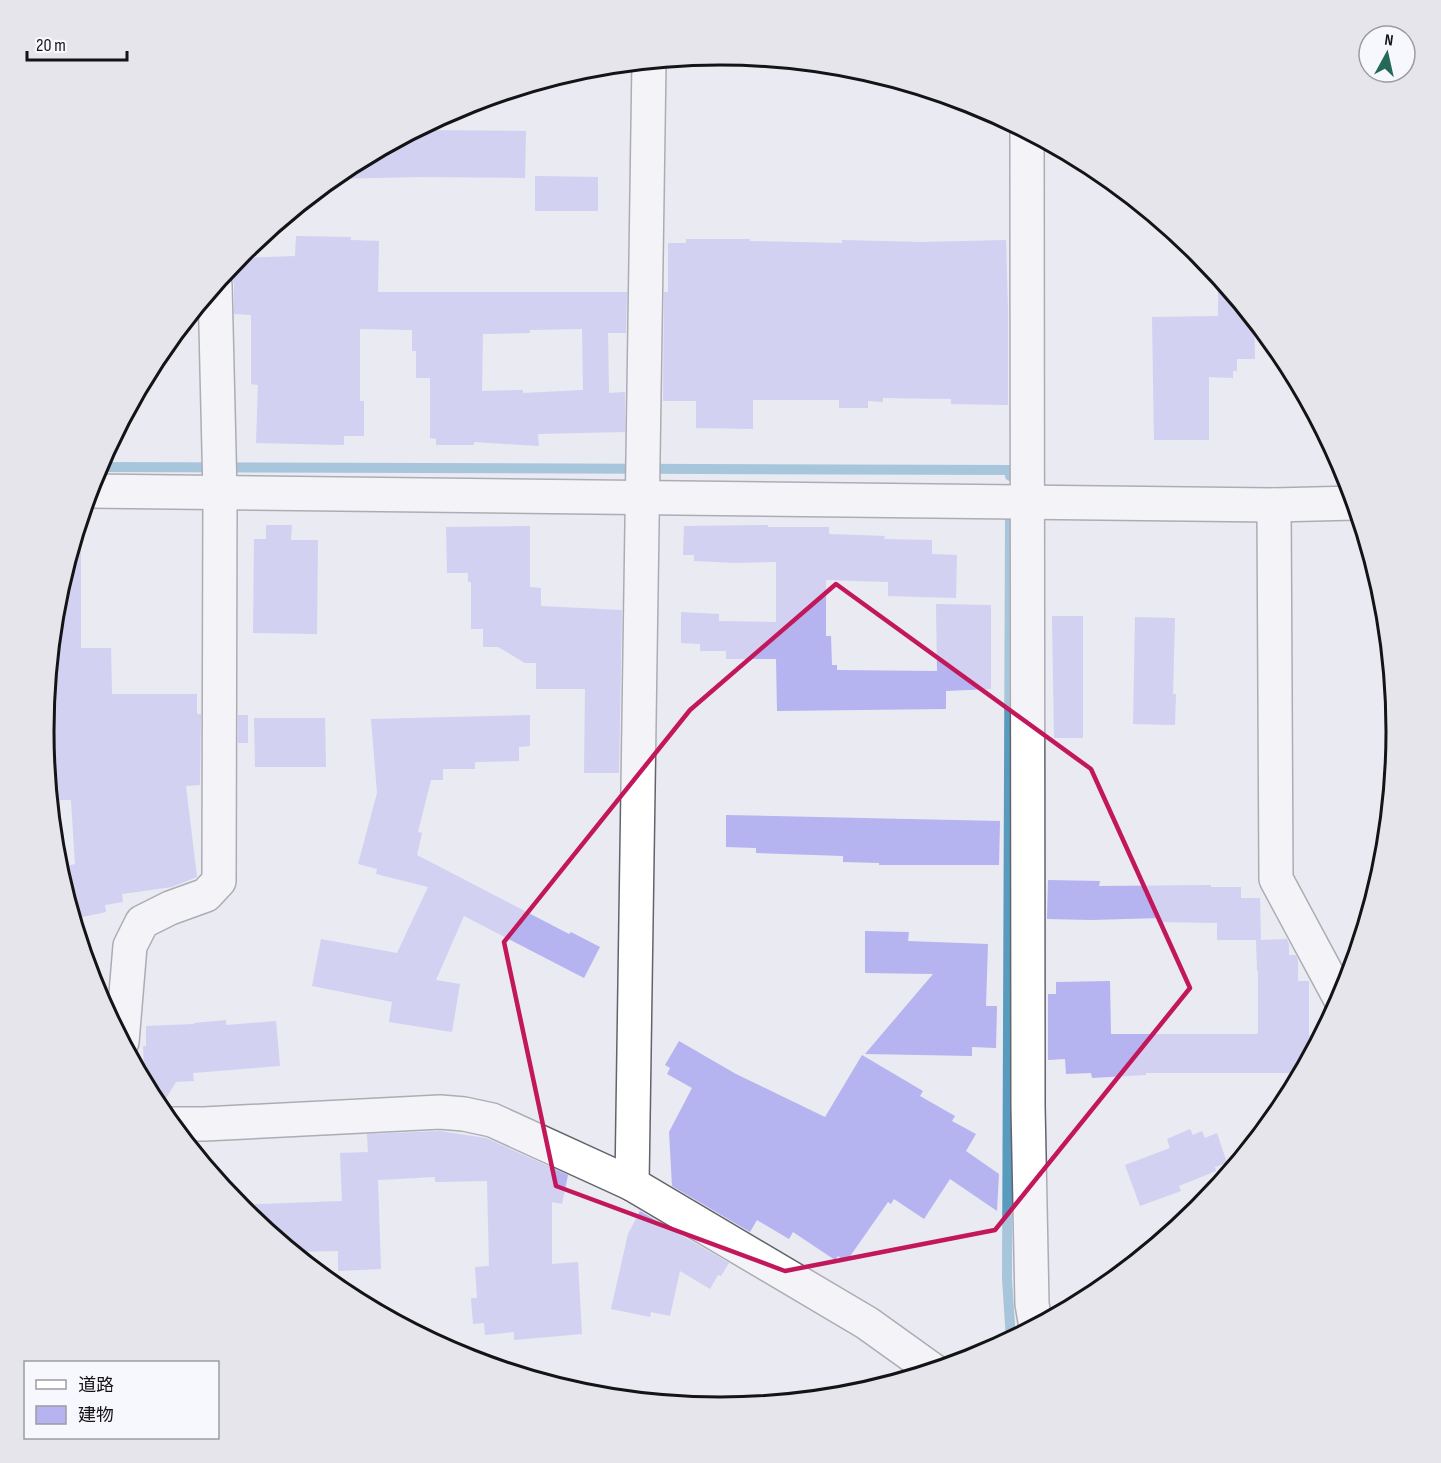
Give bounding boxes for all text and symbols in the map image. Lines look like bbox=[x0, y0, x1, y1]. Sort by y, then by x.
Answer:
scale bar bbox=[27, 24, 128, 62]
north arrow bbox=[1357, 24, 1417, 84]
text: N bbox=[1383, 31, 1394, 51]
text: 20 m bbox=[36, 35, 66, 56]
legend bbox=[24, 1361, 219, 1439]
text: 道路 bbox=[78, 1375, 114, 1396]
text: 建物 bbox=[78, 1405, 114, 1426]

